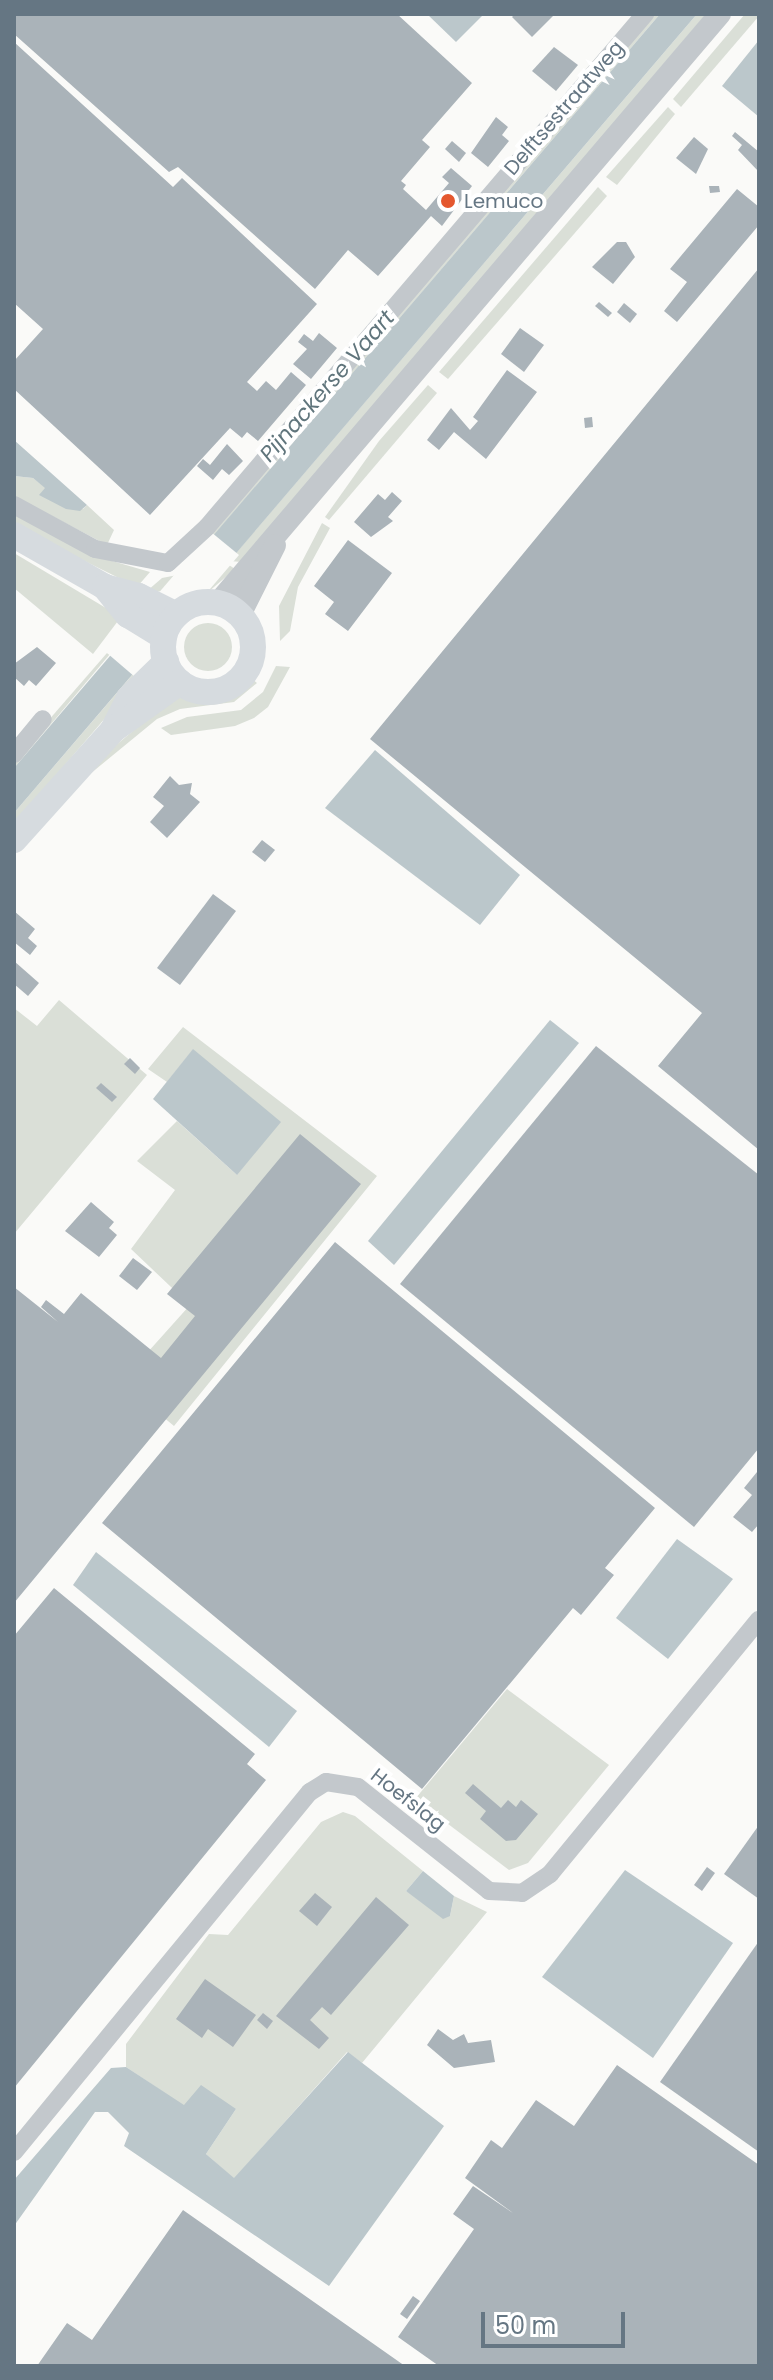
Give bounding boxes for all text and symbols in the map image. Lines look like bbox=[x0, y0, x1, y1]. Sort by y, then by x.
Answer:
street label: Delftsestraatweg bbox=[499, 36, 629, 180]
place label: Lemuco bbox=[464, 189, 543, 213]
marker: Lemuco bbox=[439, 192, 457, 210]
water label: Pijnackerse Vaart bbox=[254, 305, 400, 467]
street label: Hoefslag bbox=[366, 1763, 450, 1837]
scale bar bbox=[485, 2296, 629, 2346]
text: 50 m bbox=[495, 2309, 556, 2342]

